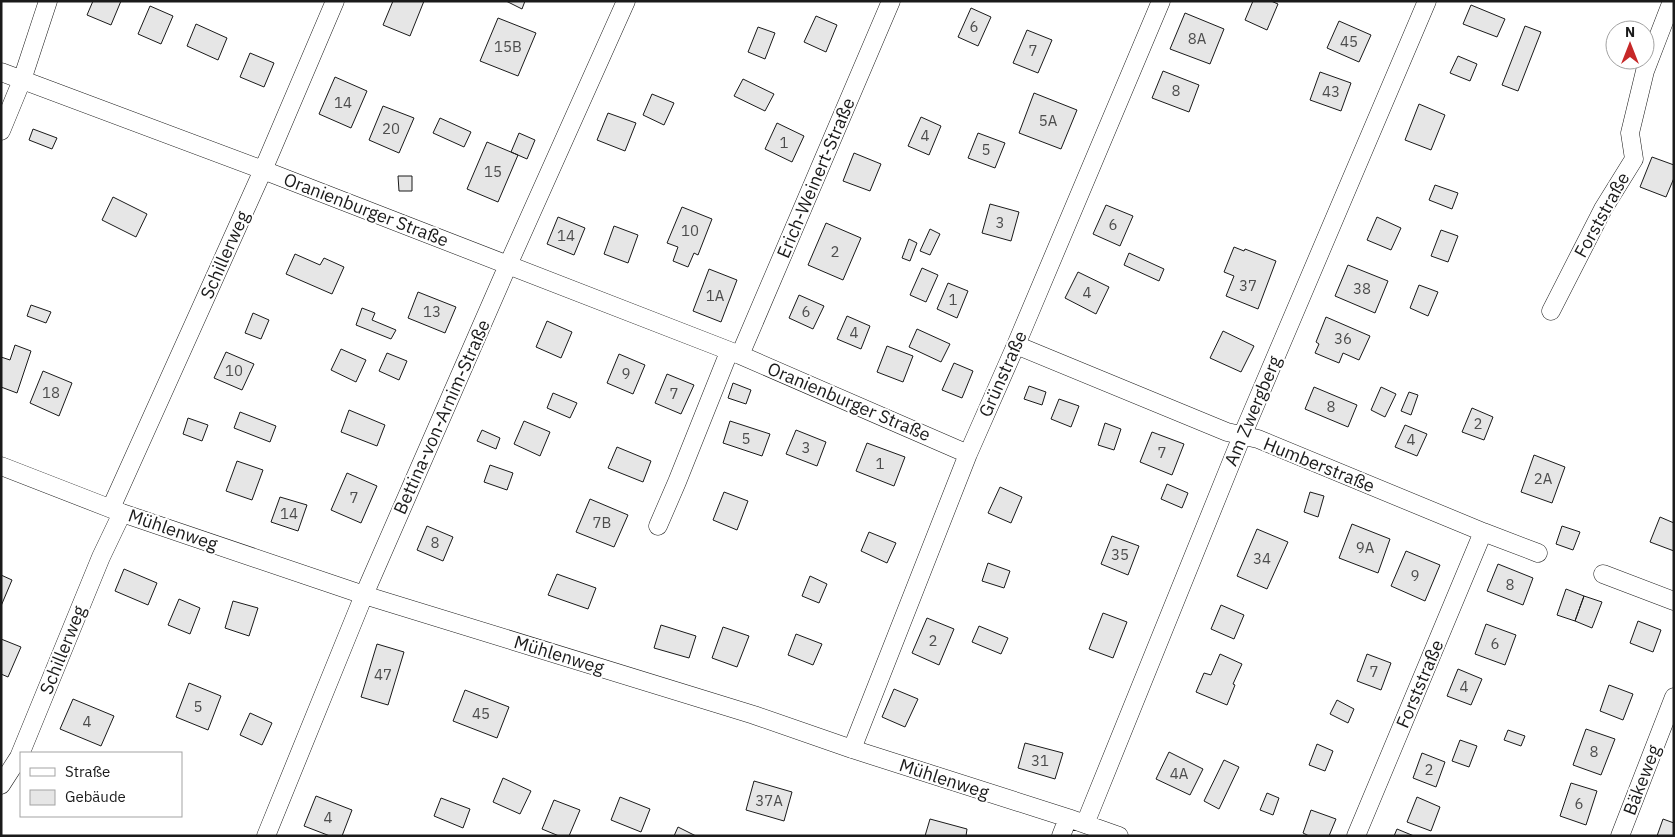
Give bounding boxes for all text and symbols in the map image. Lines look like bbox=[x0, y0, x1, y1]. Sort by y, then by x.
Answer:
house number: 6 bbox=[969, 17, 979, 36]
north arrow bbox=[1605, 20, 1655, 70]
text: N bbox=[1625, 23, 1635, 41]
house number: 8A bbox=[1188, 29, 1207, 48]
house number: 45 bbox=[1340, 32, 1358, 51]
house number: 15B bbox=[494, 37, 522, 56]
house number: 7 bbox=[1028, 41, 1038, 60]
house number: 8 bbox=[1171, 81, 1181, 100]
house number: 43 bbox=[1322, 82, 1340, 101]
house number: 14 bbox=[334, 93, 352, 112]
street label: Erich-Weinert-Straße bbox=[771, 94, 860, 261]
house number: 5A bbox=[1039, 111, 1058, 130]
house number: 20 bbox=[382, 119, 400, 138]
house number: 4 bbox=[920, 126, 930, 145]
house number: 1 bbox=[779, 133, 789, 152]
house number: 5 bbox=[981, 140, 991, 159]
house number: 15 bbox=[484, 162, 502, 181]
street label: Oranienburger Straße bbox=[280, 167, 452, 252]
street label: Forststraße bbox=[1569, 168, 1634, 261]
street label: Schillerweg bbox=[195, 207, 254, 302]
house number: 3 bbox=[995, 213, 1005, 232]
house number: 6 bbox=[1108, 215, 1118, 234]
house number: 10 bbox=[681, 221, 699, 240]
house number: 14 bbox=[557, 226, 575, 245]
house number: 2 bbox=[830, 242, 840, 261]
house number: 37 bbox=[1239, 276, 1257, 295]
house number: 38 bbox=[1353, 279, 1371, 298]
house number: 4 bbox=[1082, 283, 1092, 302]
house number: 1A bbox=[706, 286, 725, 305]
house number: 1 bbox=[948, 290, 958, 309]
house number: 13 bbox=[423, 302, 441, 321]
house number: 6 bbox=[801, 302, 811, 321]
street label: Bettina-von-Arnim-Straße bbox=[388, 316, 495, 518]
house number: 4 bbox=[849, 323, 859, 342]
street label: Grünstraße bbox=[973, 327, 1032, 421]
house number: 36 bbox=[1334, 329, 1352, 348]
street label: Am Zwergberg bbox=[1219, 352, 1286, 469]
street label: Oranienburger Straße bbox=[764, 357, 934, 446]
house number: 10 bbox=[225, 361, 243, 380]
house number: 9 bbox=[621, 364, 631, 383]
house number: 18 bbox=[42, 383, 60, 402]
house number: 7 bbox=[669, 384, 679, 403]
house number: 8 bbox=[1326, 397, 1336, 416]
house number: 2 bbox=[1473, 414, 1483, 433]
house number: 5 bbox=[741, 429, 751, 448]
house number: 4 bbox=[1406, 430, 1416, 449]
street label: Humberstraße bbox=[1260, 432, 1378, 497]
house number: 3 bbox=[801, 438, 811, 457]
house number: 7 bbox=[1157, 443, 1167, 462]
house number: 1 bbox=[875, 454, 885, 473]
house number: 2A bbox=[1534, 469, 1553, 488]
house number: 7 bbox=[349, 488, 359, 507]
street label: Mühlenweg bbox=[125, 503, 221, 556]
house number: 14 bbox=[280, 504, 298, 523]
house number: 7B bbox=[593, 513, 611, 532]
house number: 8 bbox=[430, 533, 440, 552]
house number: 9A bbox=[1356, 538, 1375, 557]
house number: 35 bbox=[1111, 545, 1129, 564]
house number: 34 bbox=[1253, 549, 1271, 568]
house number: 9 bbox=[1410, 566, 1420, 585]
house number: 8 bbox=[1505, 575, 1515, 594]
street label: Schillerweg bbox=[34, 602, 91, 698]
street label: Mühlenweg bbox=[511, 630, 607, 679]
house number: 2 bbox=[928, 631, 938, 650]
house number: 6 bbox=[1490, 634, 1500, 653]
street label: Forststraße bbox=[1391, 636, 1448, 731]
house number: 7 bbox=[1369, 662, 1379, 681]
house number: 47 bbox=[374, 665, 392, 684]
house number: 4 bbox=[1459, 677, 1469, 696]
house number: 5 bbox=[193, 697, 203, 716]
house number: 45 bbox=[472, 704, 490, 723]
house number: 4 bbox=[82, 712, 92, 731]
street label: Bäkeweg bbox=[1618, 741, 1666, 818]
house number: 8 bbox=[1589, 742, 1599, 761]
house number: 31 bbox=[1031, 751, 1049, 770]
legend bbox=[20, 752, 182, 817]
street label: Mühlenweg bbox=[896, 753, 992, 804]
house number: 2 bbox=[1424, 760, 1434, 779]
text: Straße bbox=[65, 762, 110, 781]
house number: 4A bbox=[1170, 764, 1189, 783]
text: Gebäude bbox=[65, 787, 126, 806]
house number: 37A bbox=[755, 791, 783, 810]
house number: 6 bbox=[1574, 794, 1584, 813]
house number: 4 bbox=[323, 808, 333, 827]

